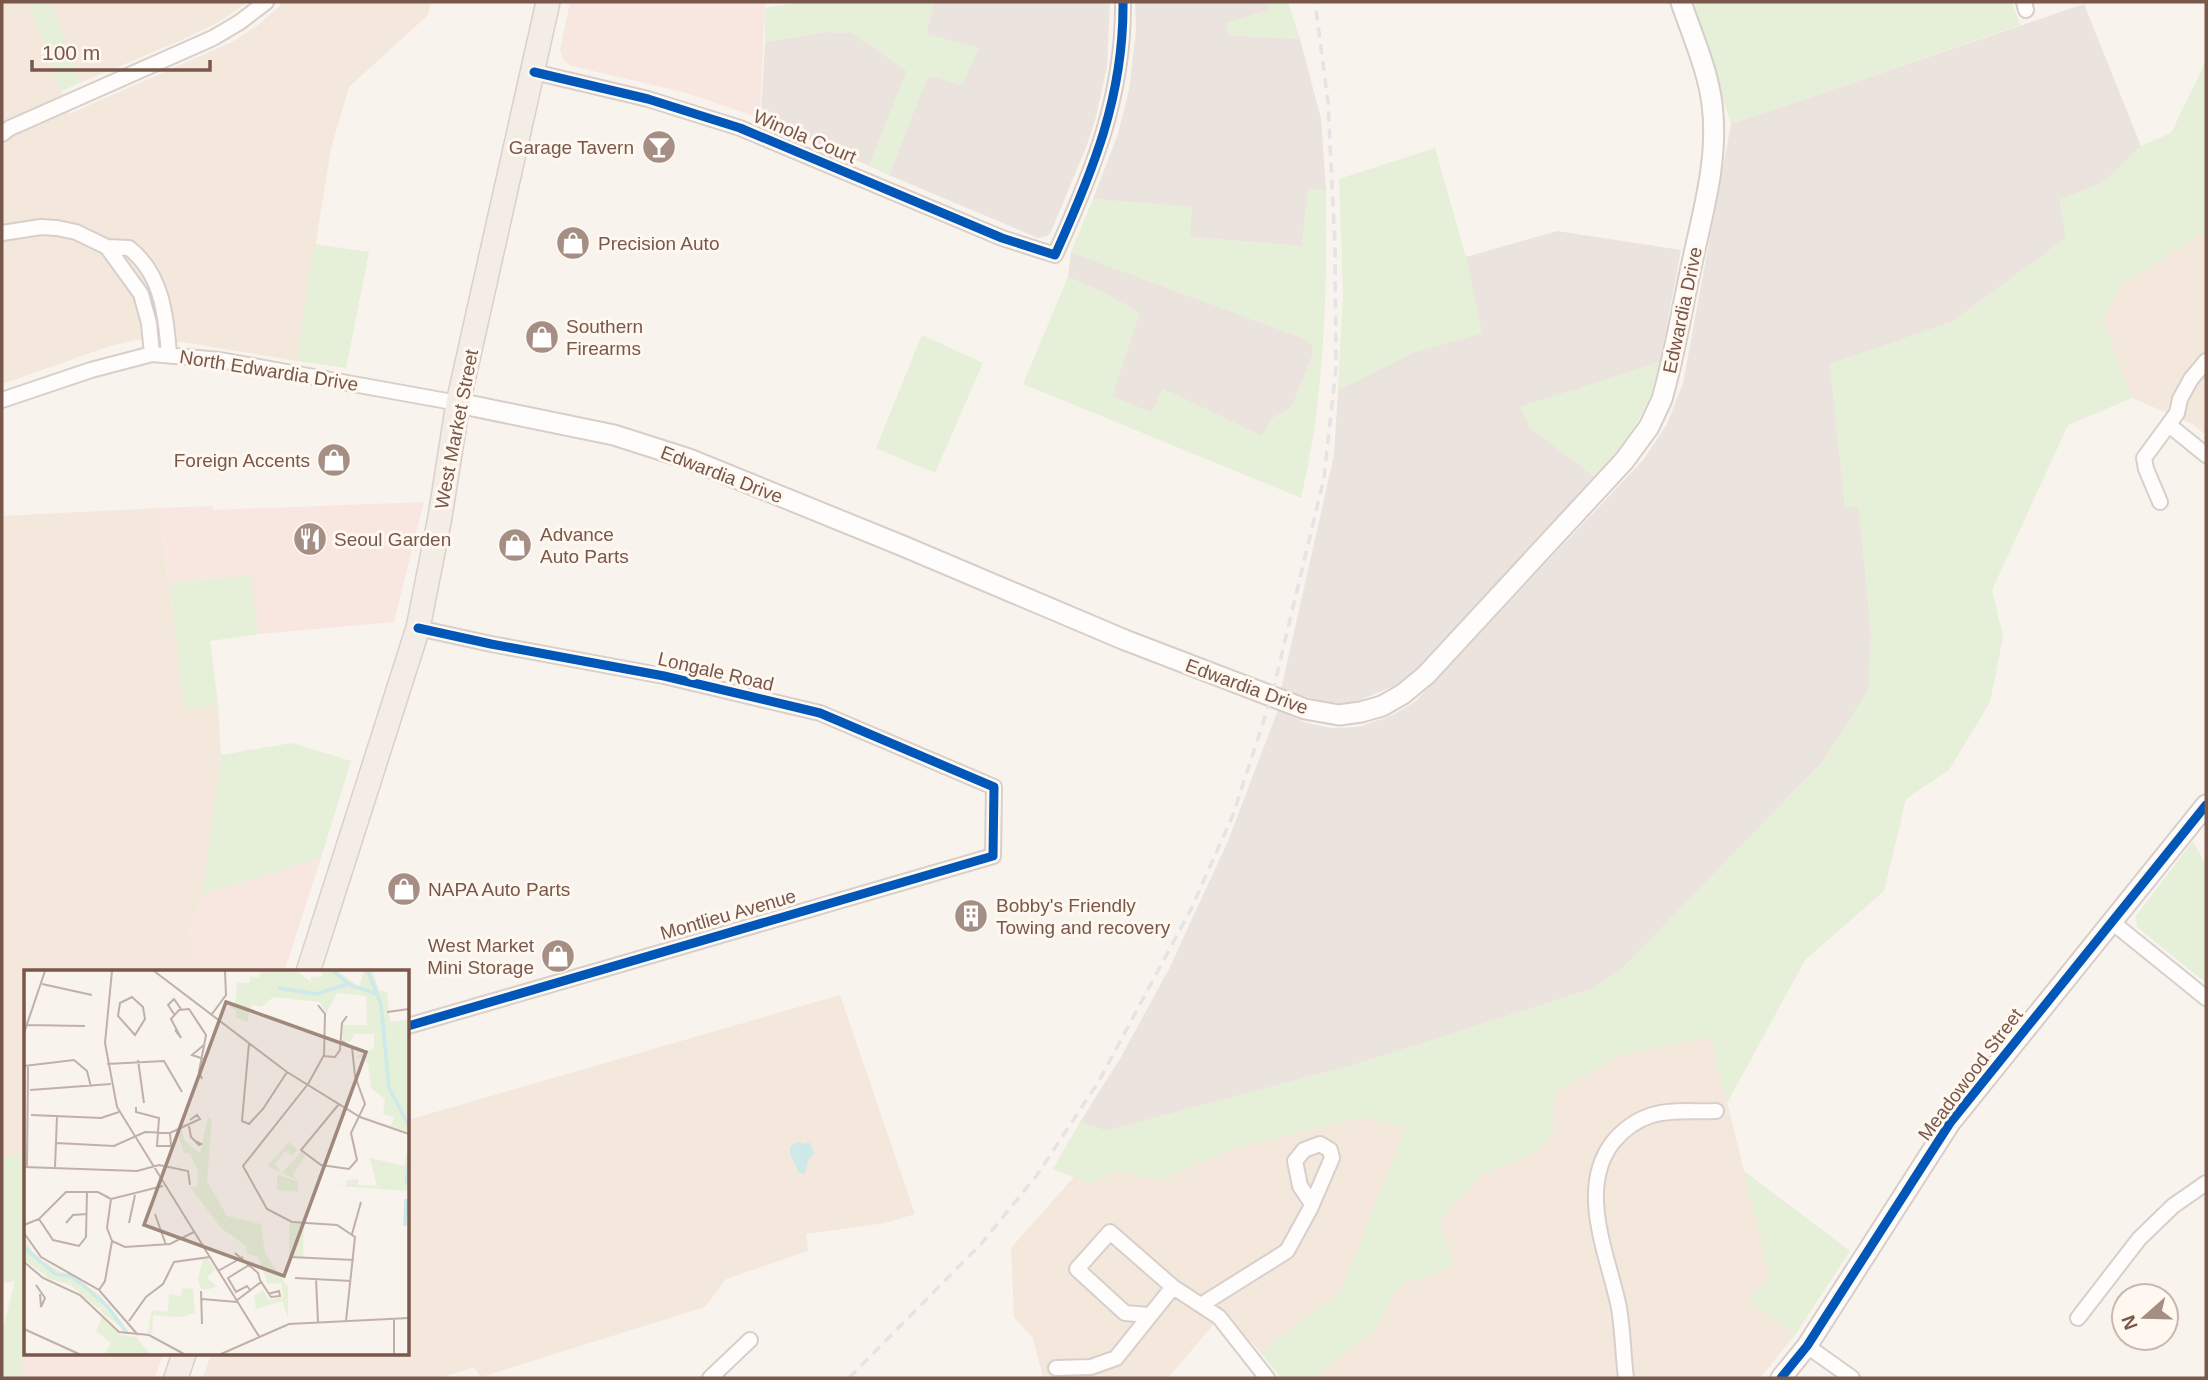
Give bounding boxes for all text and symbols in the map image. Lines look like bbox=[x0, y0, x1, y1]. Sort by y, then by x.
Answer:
scale bar bbox=[32, 28, 210, 72]
text: 100 m bbox=[42, 41, 100, 64]
street label: Winola Court bbox=[750, 105, 860, 168]
bar icon: Garage Tavern bbox=[640, 128, 678, 166]
place label: Garage Tavern bbox=[509, 137, 634, 158]
shop icon: Precision Auto bbox=[554, 224, 592, 262]
place label: Precision Auto bbox=[598, 233, 719, 254]
street label: Edwardia Drive bbox=[1659, 245, 1706, 375]
place label: Southern Firearms bbox=[566, 316, 643, 359]
shop icon: Southern Firearms bbox=[523, 318, 561, 356]
street label: North Edwardia Drive bbox=[178, 346, 360, 395]
street label: West Market Street bbox=[431, 347, 482, 511]
shop icon: Foreign Accents bbox=[315, 441, 353, 479]
street label: Edwardia Drive bbox=[658, 442, 786, 507]
place label: Foreign Accents bbox=[174, 450, 310, 471]
restaurant icon: Seoul Garden bbox=[291, 520, 329, 558]
place label: Advance Auto Parts bbox=[540, 524, 629, 567]
shop icon: Advance Auto Parts bbox=[496, 526, 534, 564]
place label: Seoul Garden bbox=[334, 529, 451, 550]
street label: Longale Road bbox=[656, 648, 776, 695]
street label: Edwardia Drive bbox=[1183, 655, 1311, 718]
shop icon: NAPA Auto Parts bbox=[385, 870, 423, 908]
place label: NAPA Auto Parts bbox=[428, 879, 570, 900]
street label: Montlieu Avenue bbox=[658, 885, 798, 944]
place label: Bobby's Friendly Towing and recovery bbox=[996, 895, 1171, 938]
building icon: Bobby's Friendly Towing and recovery bbox=[952, 897, 990, 935]
place label: West Market Mini Storage bbox=[427, 935, 535, 978]
shop icon: West Market Mini Storage bbox=[539, 937, 577, 975]
inset map bbox=[24, 970, 410, 1356]
street label: Meadowood Street bbox=[1914, 1004, 2027, 1144]
north arrow bbox=[2110, 1282, 2180, 1352]
text: N bbox=[2117, 1313, 2142, 1333]

